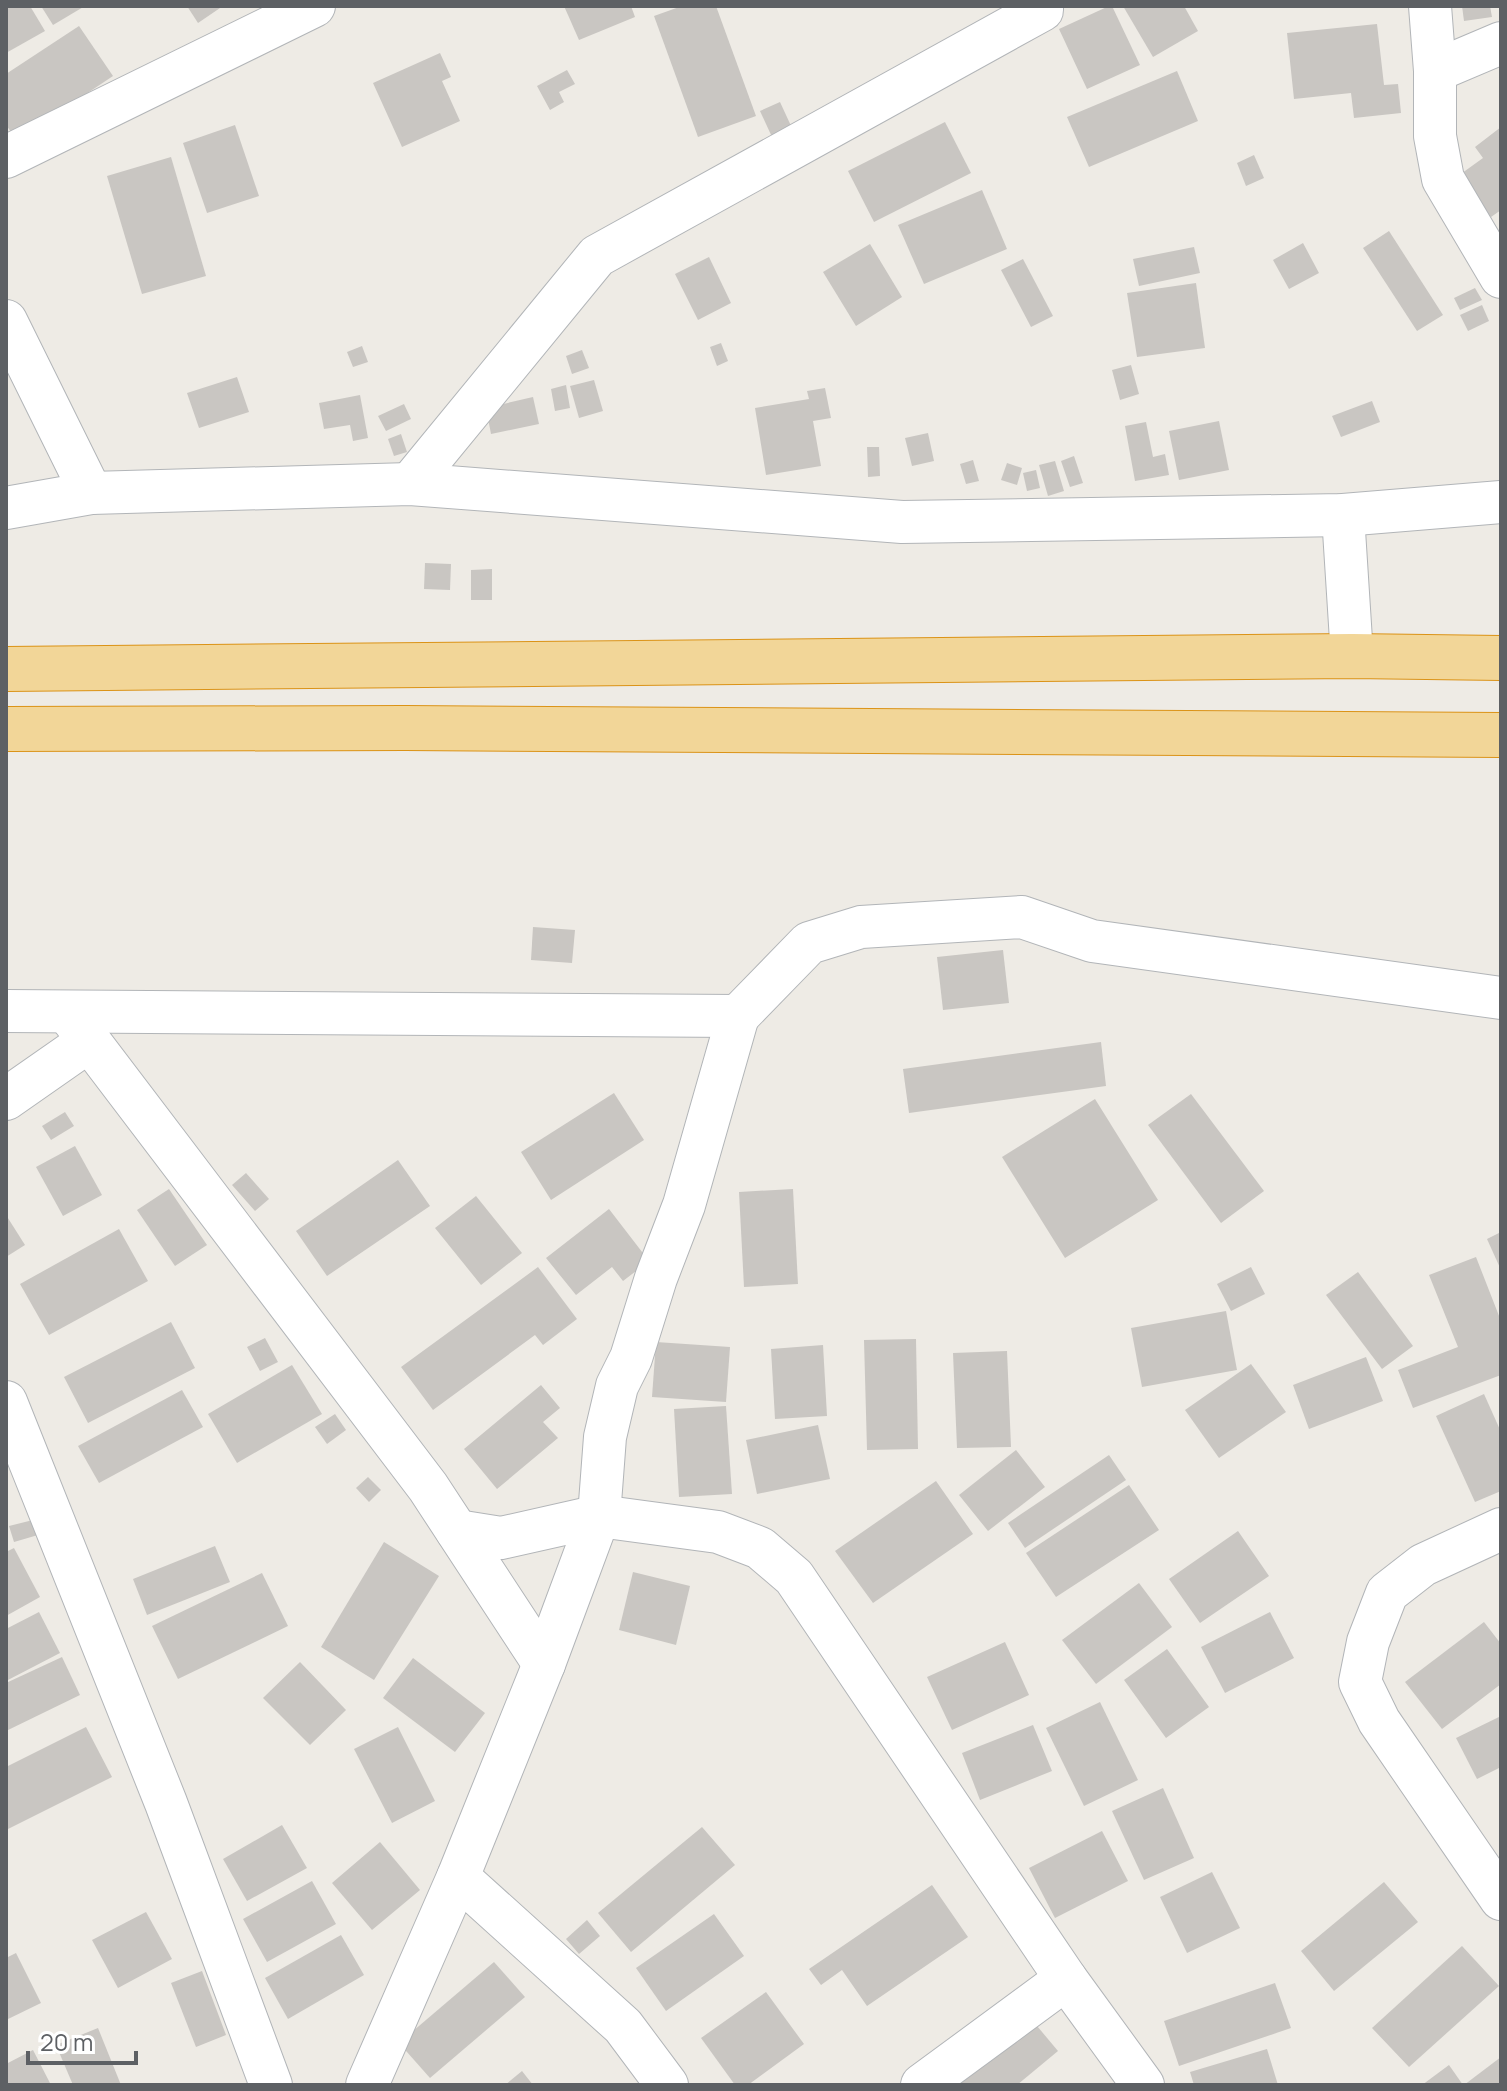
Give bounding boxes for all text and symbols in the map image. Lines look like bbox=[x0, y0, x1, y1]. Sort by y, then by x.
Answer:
scale bar bbox=[28, 2015, 136, 2065]
text: 20 m bbox=[40, 2025, 93, 2058]

